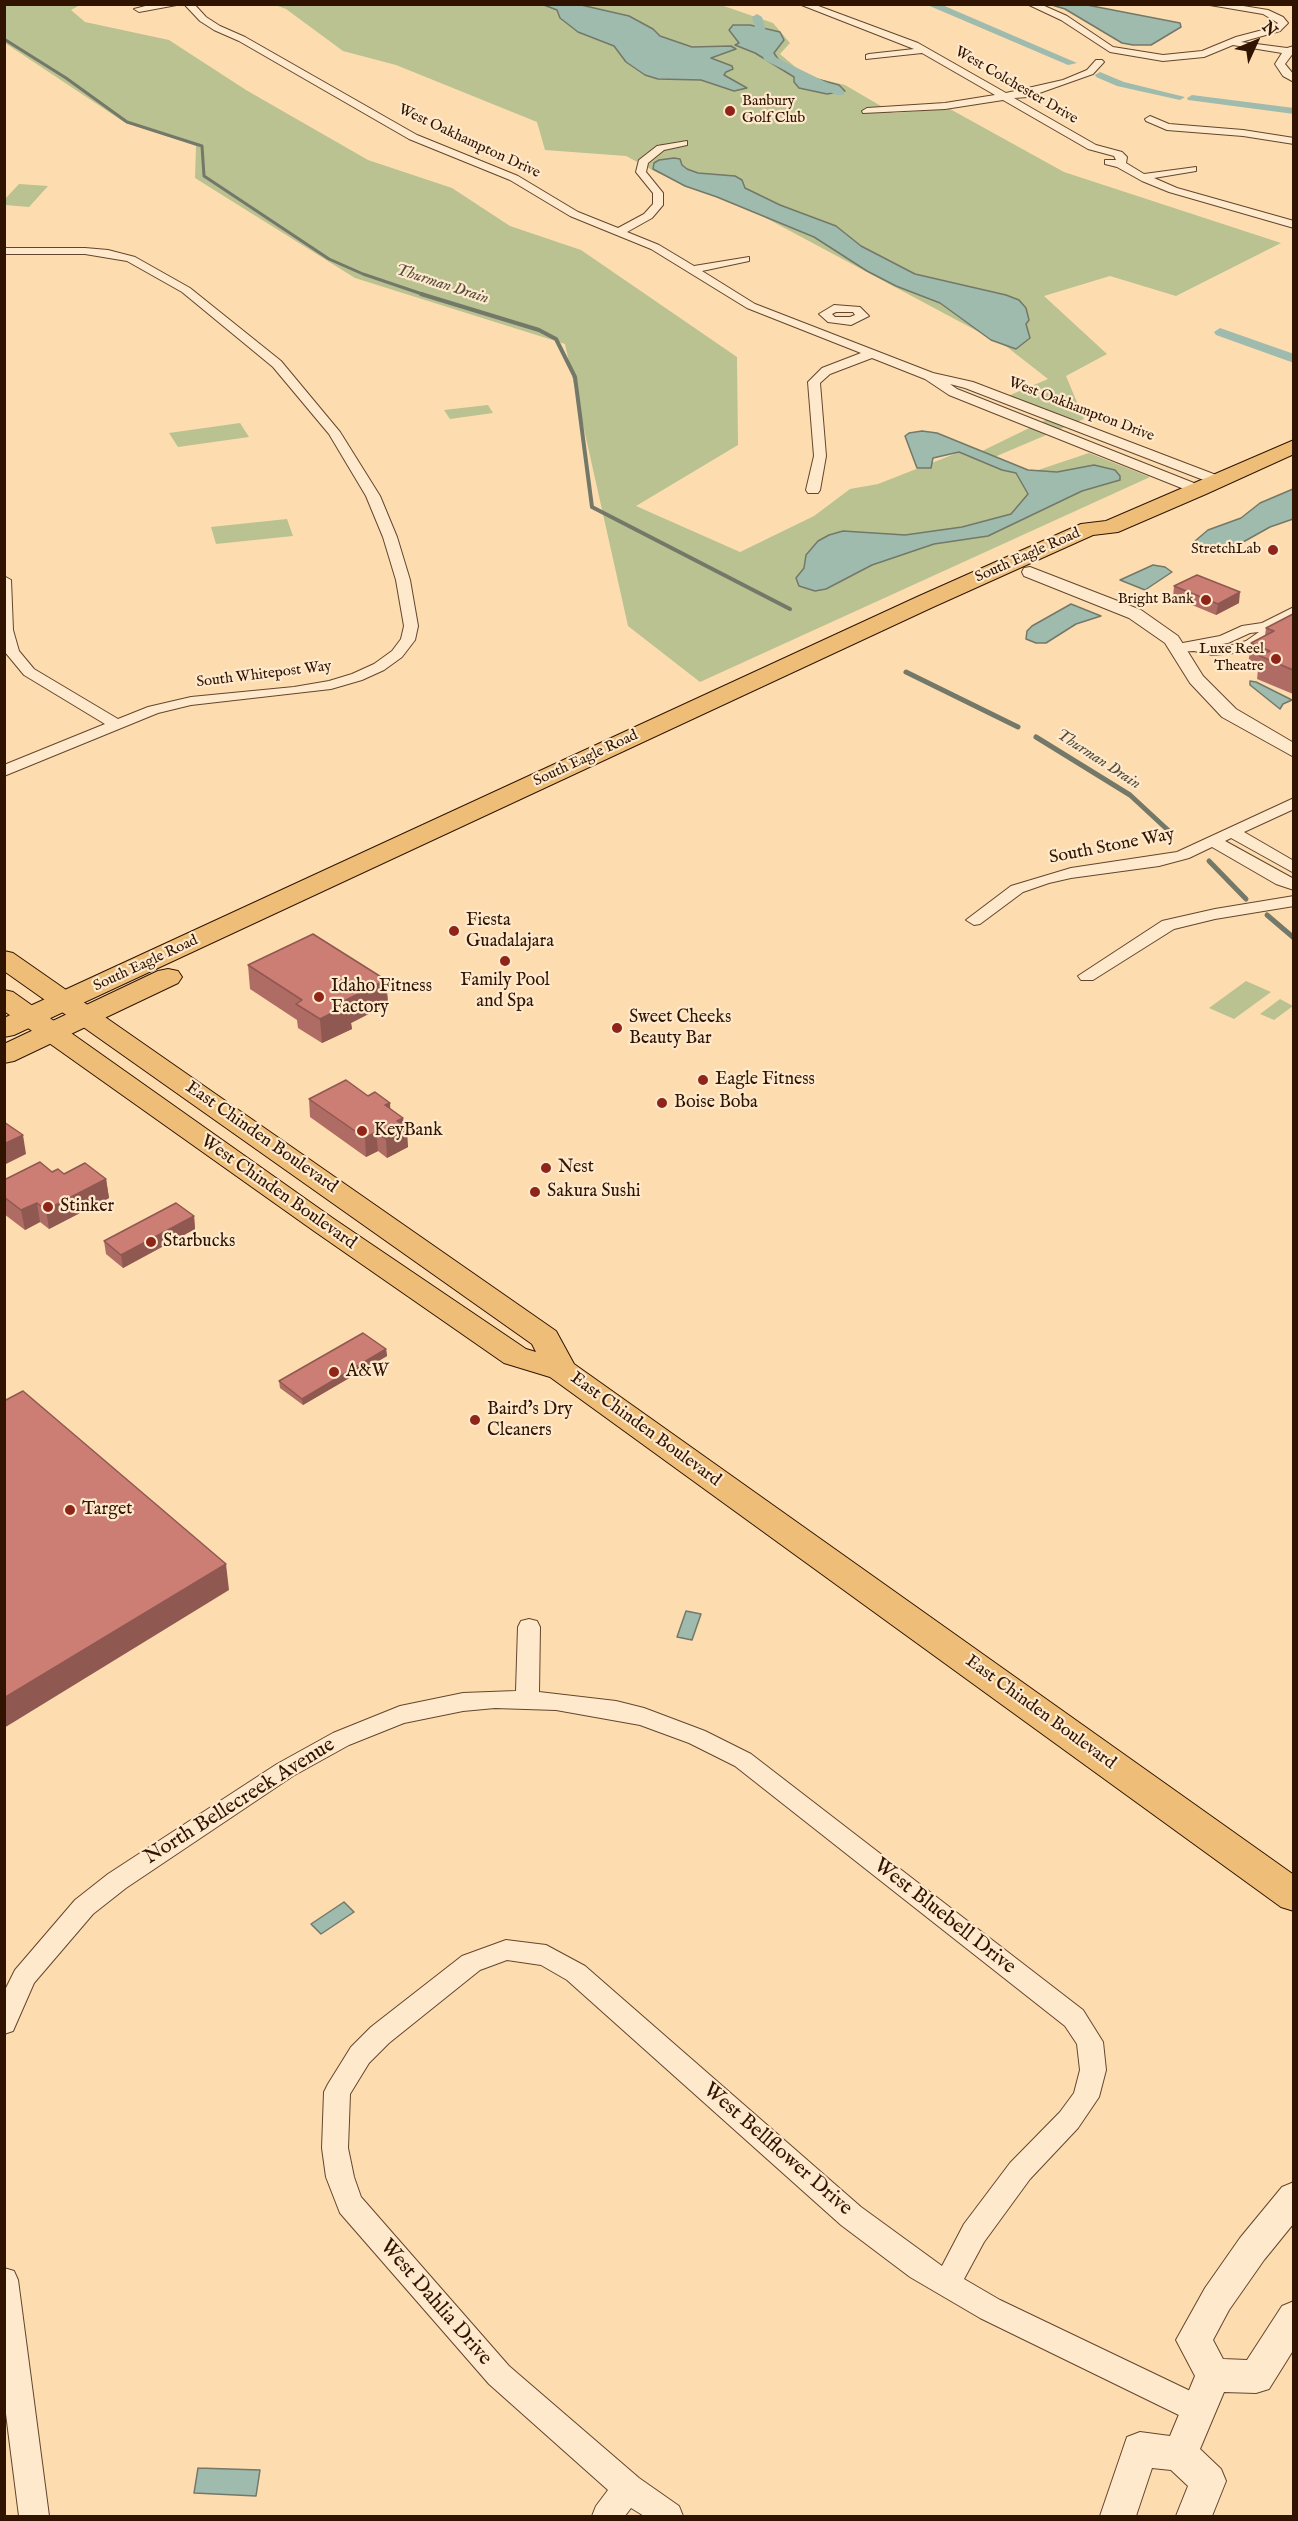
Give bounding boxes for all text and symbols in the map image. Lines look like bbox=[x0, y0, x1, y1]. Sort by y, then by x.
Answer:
north arrow bbox=[1226, 12, 1286, 72]
text: N bbox=[1257, 18, 1281, 41]
street label: West Colchester Drive bbox=[951, 43, 1081, 129]
place label: Banbury Golf Club bbox=[742, 93, 805, 128]
street label: West Oakhampton Drive bbox=[395, 101, 543, 183]
marker: Banbury Golf Club bbox=[723, 104, 737, 118]
water label: Thurman Drain bbox=[393, 261, 491, 309]
street label: West Oakhampton Drive bbox=[1006, 374, 1156, 446]
street label: South Eagle Road bbox=[973, 525, 1083, 587]
place label: StretchLab bbox=[1191, 541, 1261, 559]
marker: StretchLab bbox=[1266, 543, 1280, 557]
place label: Bright Bank bbox=[1118, 591, 1194, 609]
marker: Bright Bank bbox=[1199, 593, 1213, 607]
place label: Luxe Reel Theatre bbox=[1199, 641, 1264, 676]
marker: Luxe Reel Theatre bbox=[1269, 652, 1283, 666]
street label: South Whitepost Way bbox=[195, 658, 333, 692]
water label: Thurman Drain bbox=[1052, 726, 1144, 794]
street label: South Eagle Road bbox=[531, 727, 641, 791]
street label: South Stone Way bbox=[1048, 824, 1176, 870]
place label: Fiesta Guadalajara bbox=[466, 910, 554, 952]
marker: Fiesta Guadalajara bbox=[447, 924, 461, 938]
street label: South Eagle Road bbox=[91, 932, 201, 996]
marker: Family Pool and Spa bbox=[498, 954, 512, 968]
place label: Family Pool and Spa bbox=[460, 970, 550, 1012]
place label: Idaho Fitness Factory bbox=[331, 976, 432, 1018]
marker: Idaho Fitness Factory bbox=[312, 990, 326, 1004]
place label: Sweet Cheeks Beauty Bar bbox=[629, 1007, 731, 1050]
marker: Sweet Cheeks Beauty Bar bbox=[610, 1021, 624, 1035]
place label: Eagle Fitness bbox=[715, 1069, 815, 1091]
marker: Eagle Fitness bbox=[696, 1073, 710, 1087]
street label: East Chinden Boulevard bbox=[181, 1077, 341, 1199]
place label: Boise Boba bbox=[674, 1092, 758, 1114]
marker: Boise Boba bbox=[655, 1096, 669, 1110]
place label: KeyBank bbox=[374, 1120, 443, 1142]
marker: KeyBank bbox=[355, 1124, 369, 1138]
street label: West Chinden Boulevard bbox=[196, 1131, 360, 1255]
place label: Nest bbox=[558, 1157, 594, 1179]
marker: Nest bbox=[539, 1161, 553, 1175]
place label: Sakura Sushi bbox=[547, 1181, 641, 1203]
marker: Sakura Sushi bbox=[528, 1185, 542, 1199]
place label: Stinker bbox=[60, 1196, 114, 1218]
marker: Stinker bbox=[41, 1200, 55, 1214]
place label: Starbucks bbox=[163, 1231, 235, 1253]
marker: Starbucks bbox=[144, 1235, 158, 1249]
place label: A&W bbox=[346, 1361, 389, 1383]
marker: A&W bbox=[327, 1365, 341, 1379]
street label: East Chinden Boulevard bbox=[566, 1368, 724, 1492]
place label: Baird's Dry Cleaners bbox=[487, 1399, 573, 1442]
marker: Baird's Dry Cleaners bbox=[468, 1413, 482, 1427]
place label: Target bbox=[82, 1499, 132, 1521]
marker: Target bbox=[63, 1503, 77, 1517]
street label: East Chinden Boulevard bbox=[961, 1651, 1119, 1775]
street label: North Bellecreek Avenue bbox=[140, 1733, 340, 1871]
street label: West Bluebell Drive bbox=[868, 1854, 1020, 1980]
street label: West Bellflower Drive bbox=[697, 2078, 857, 2222]
street label: West Dahlia Drive bbox=[373, 2235, 497, 2371]

